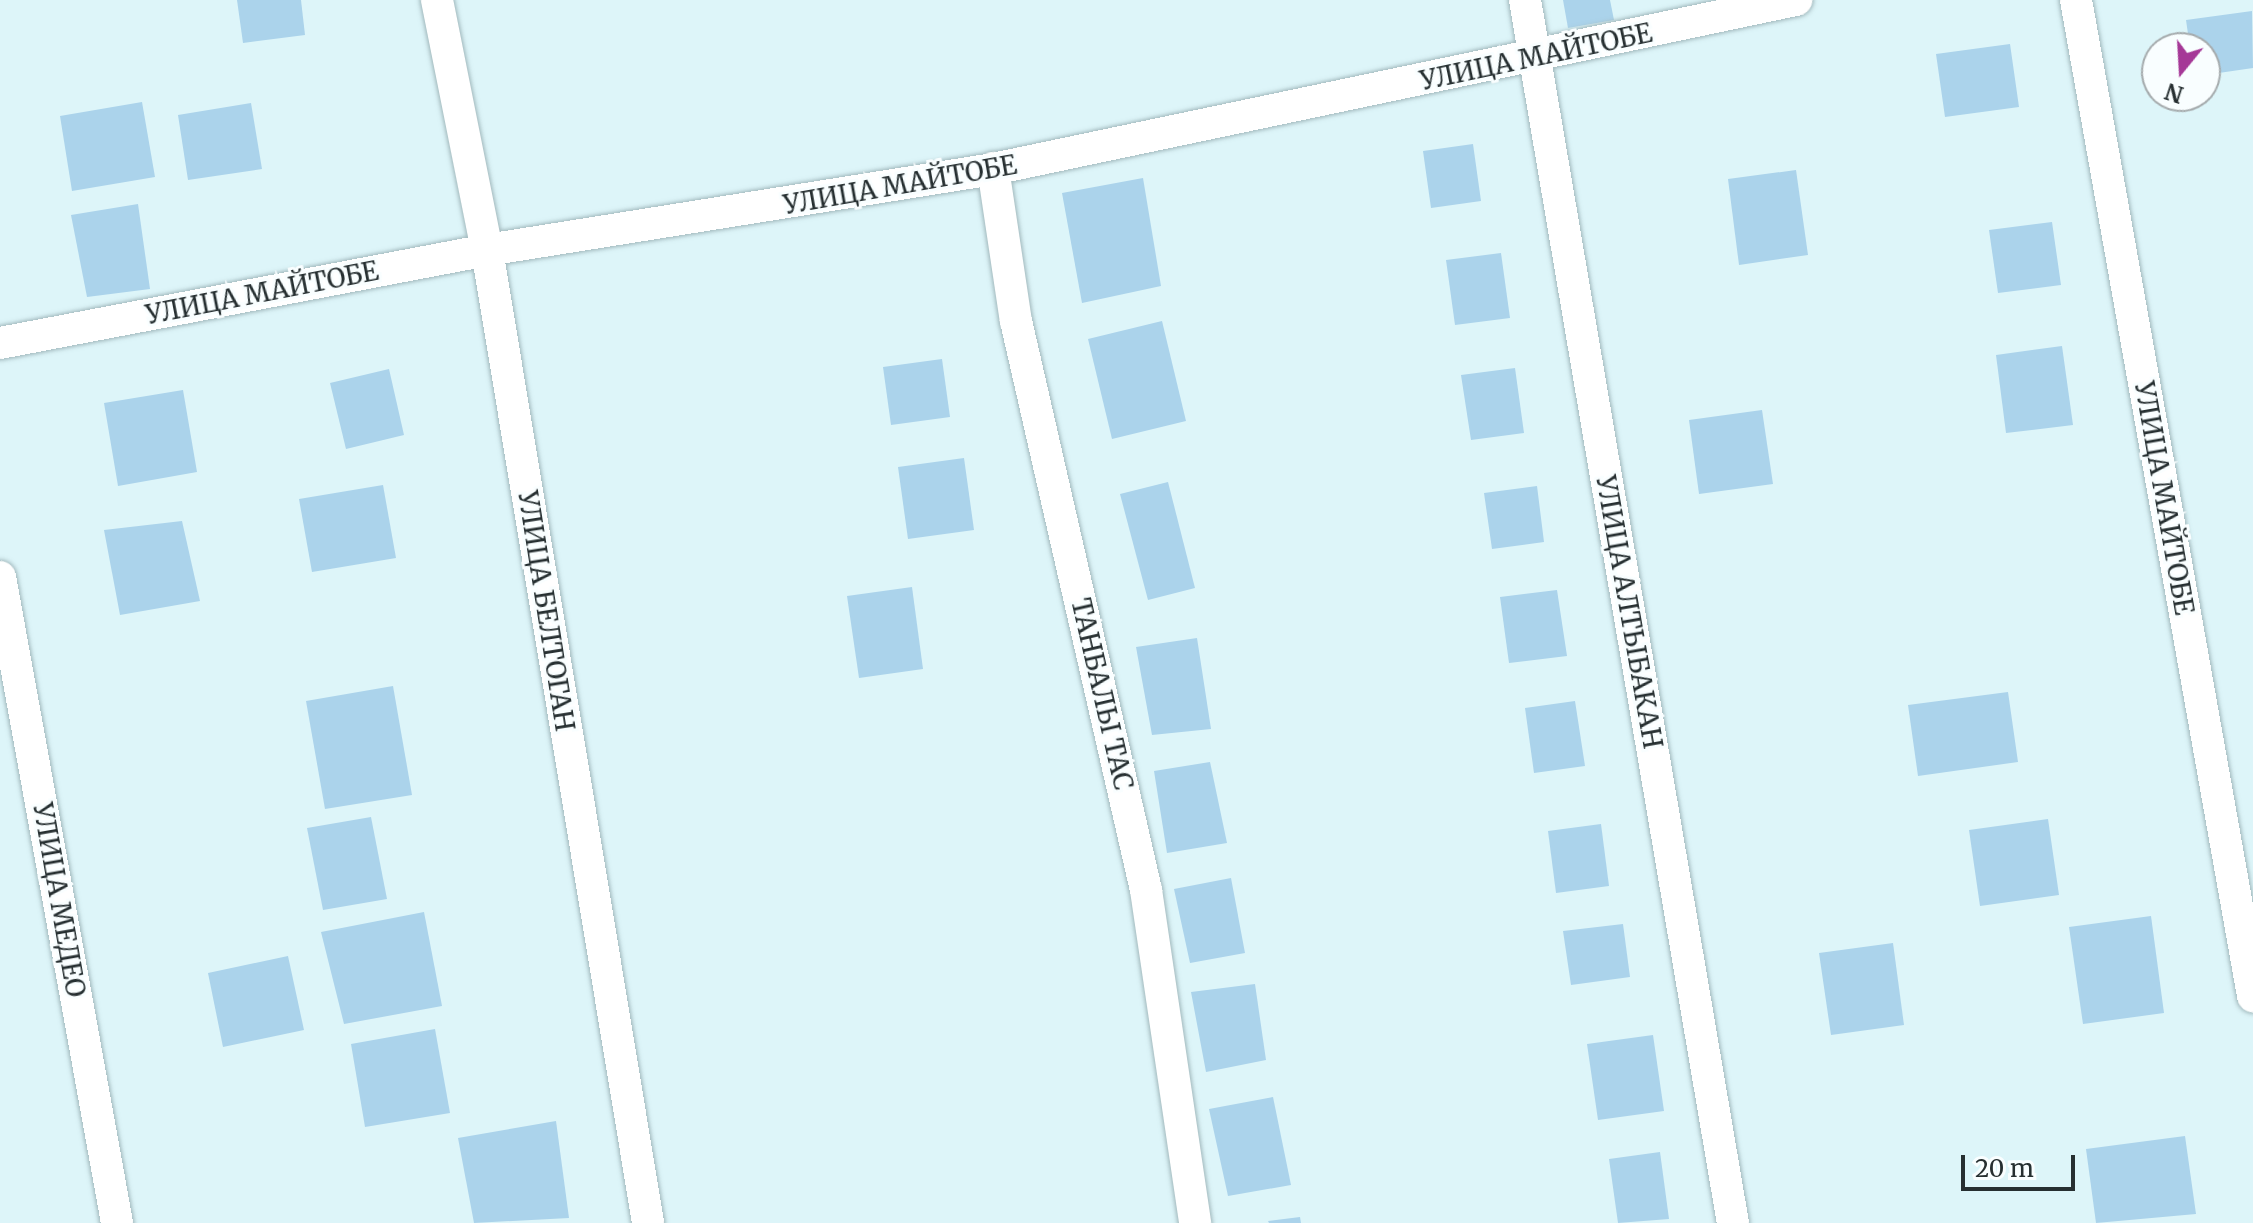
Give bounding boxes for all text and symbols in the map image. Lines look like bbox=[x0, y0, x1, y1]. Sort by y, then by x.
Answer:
street label: УЛИЦА МАЙТОБЕ bbox=[1417, 17, 1655, 97]
north arrow bbox=[2141, 32, 2221, 112]
text: N bbox=[2162, 77, 2187, 109]
street label: УЛИЦА МАЙТОБЕ bbox=[781, 149, 1019, 221]
street label: УЛИЦА МАЙТОБЕ bbox=[143, 255, 381, 331]
street label: УЛИЦА МАЙТОБЕ bbox=[2128, 379, 2200, 617]
street label: УЛИЦА АЛТЫБАКАН bbox=[1590, 473, 1668, 751]
street label: УЛИЦА БЕЛТОГАН bbox=[512, 489, 580, 733]
street label: ТАНБАЛЫ ТАС bbox=[1065, 595, 1139, 793]
street label: УЛИЦА МЕДЕО bbox=[27, 800, 91, 1000]
scale bar bbox=[1965, 1139, 2079, 1189]
text: 20 m bbox=[1975, 1153, 2034, 1184]

